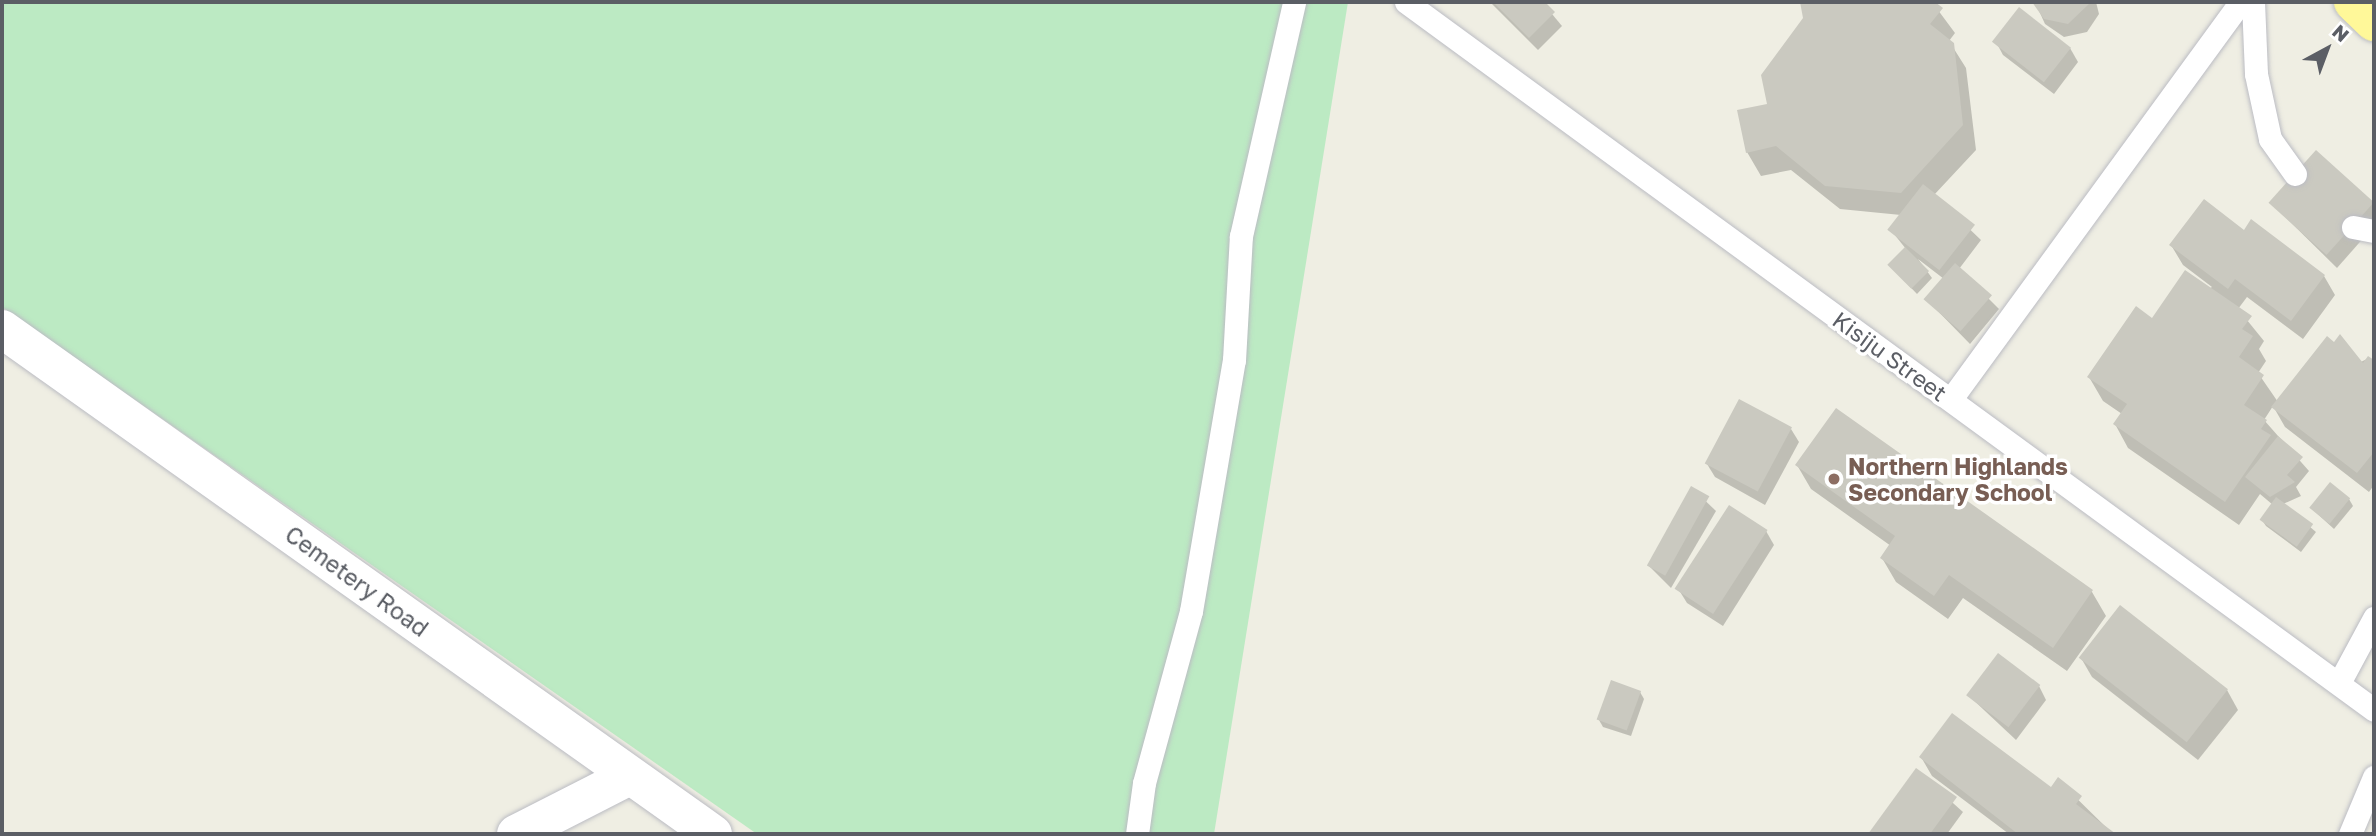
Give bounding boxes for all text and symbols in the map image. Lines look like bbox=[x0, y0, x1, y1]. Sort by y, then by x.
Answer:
north arrow bbox=[2292, 14, 2362, 84]
text: N bbox=[2328, 19, 2354, 46]
street label: Kisiju Street bbox=[1828, 305, 1952, 407]
place label: Northern Highlands Secondary School bbox=[1848, 452, 2068, 506]
marker: Northern Highlands Secondary School bbox=[1826, 471, 1842, 487]
street label: Cemetery Road bbox=[280, 520, 434, 642]

